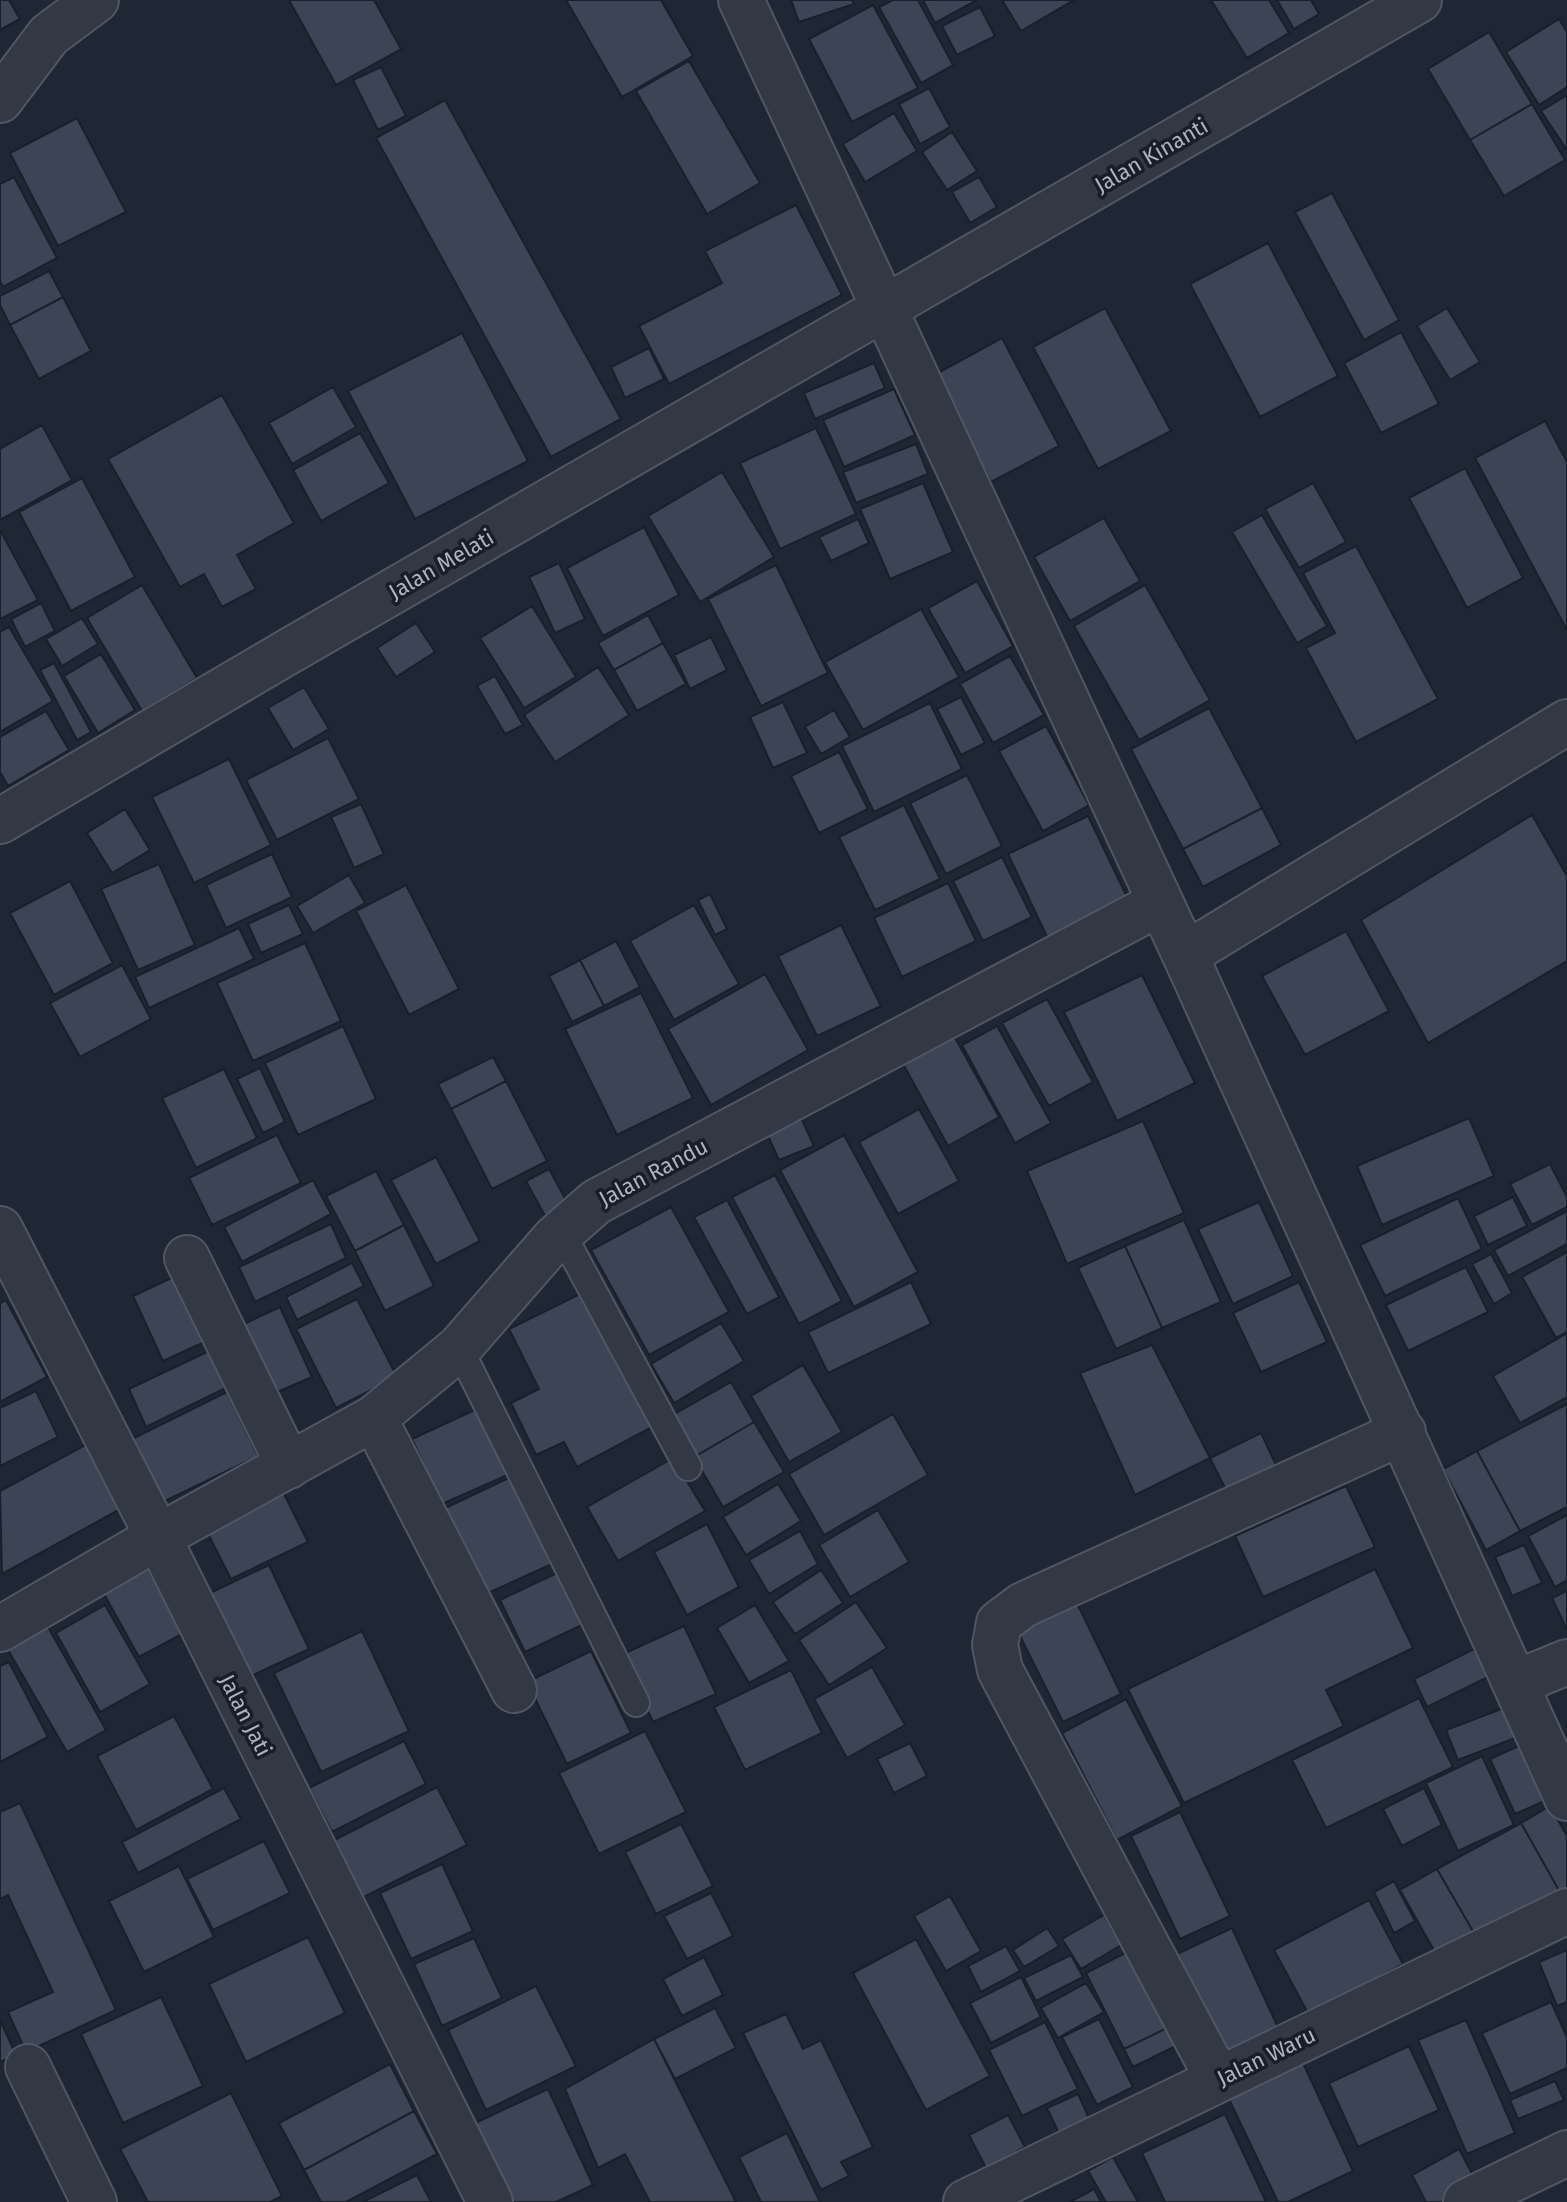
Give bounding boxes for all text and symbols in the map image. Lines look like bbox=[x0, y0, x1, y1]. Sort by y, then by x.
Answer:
street label: Jalan Kinanti bbox=[1090, 112, 1213, 199]
street label: Jalan Melati bbox=[384, 523, 499, 605]
street label: Jalan Randu bbox=[594, 1132, 712, 1212]
street label: Jalan Jati bbox=[213, 1670, 278, 1761]
street label: Jalan Waru bbox=[1213, 2021, 1320, 2092]

